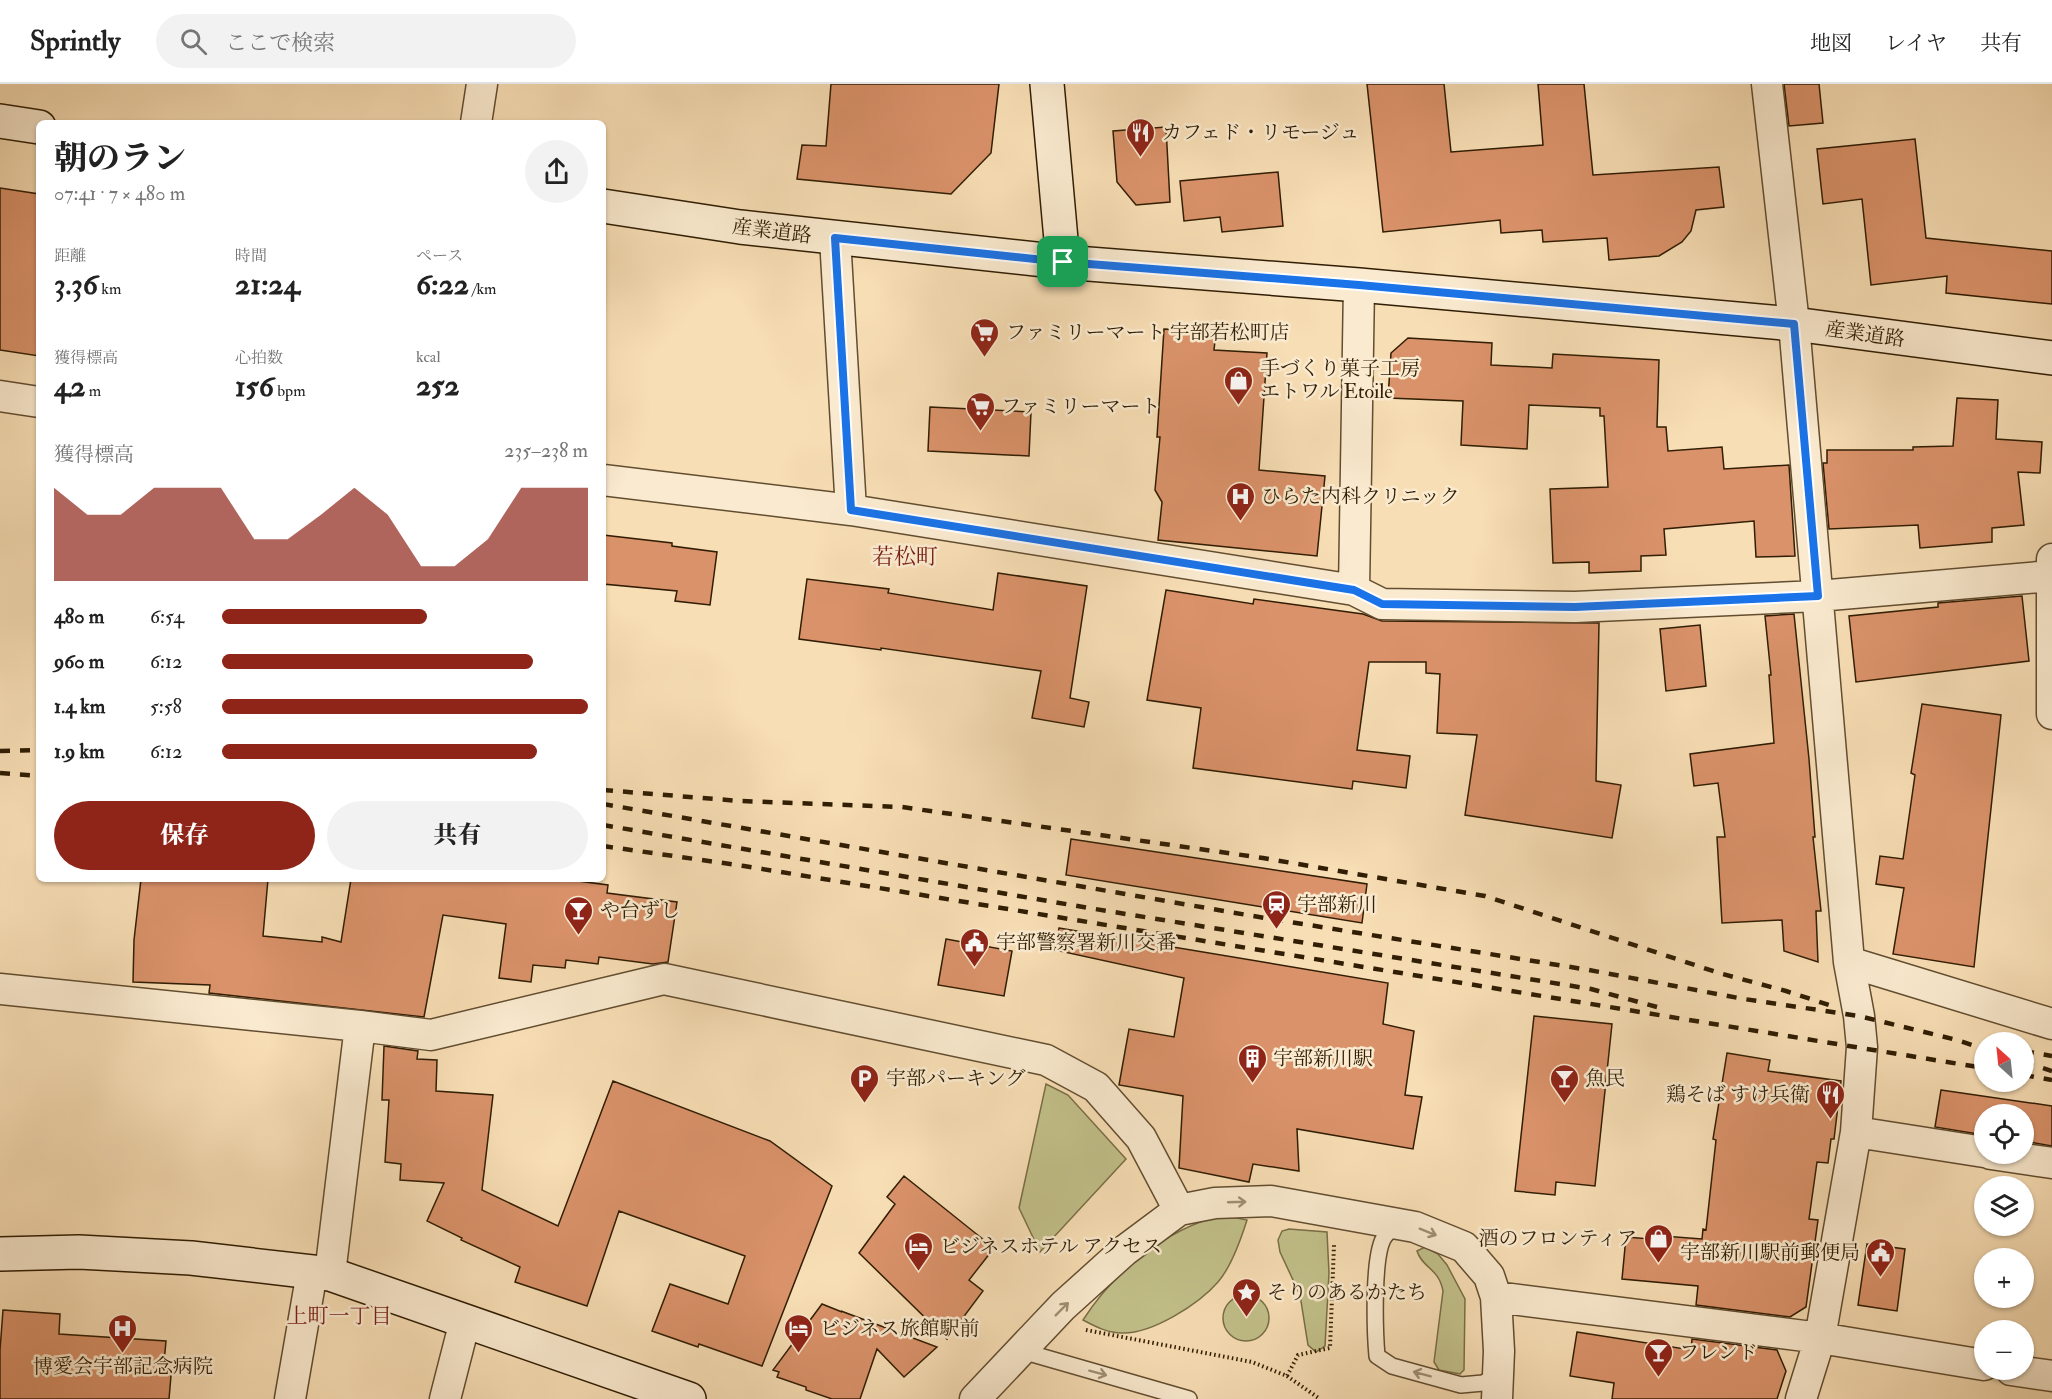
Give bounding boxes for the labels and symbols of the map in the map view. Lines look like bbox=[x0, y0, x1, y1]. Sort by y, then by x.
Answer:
restaurant icon: カフェド・リモージュ bbox=[1125, 116, 1157, 158]
place label: カフェド・リモージュ bbox=[1162, 120, 1359, 145]
street label: 産業道路 bbox=[731, 214, 813, 248]
pin bbox=[1037, 236, 1088, 287]
supermarket icon: ファミリーマート 宇部若松町店 bbox=[969, 316, 1001, 358]
street label: 産業道路 bbox=[1824, 316, 1906, 352]
place label: ファミリーマート 宇部若松町店 bbox=[1006, 320, 1290, 345]
place label: 手づくり菓子工房 エトワル Etoile bbox=[1260, 356, 1420, 404]
shop icon: 手づくり菓子工房 エトワル Etoile bbox=[1223, 364, 1255, 406]
supermarket icon: ファミリーマート bbox=[964, 390, 996, 432]
place label: ファミリーマート bbox=[1001, 394, 1161, 419]
hospital icon: ひらた内科クリニック bbox=[1224, 480, 1256, 522]
place label: ひらた内科クリニック bbox=[1261, 484, 1460, 509]
district label: 若松町 bbox=[872, 543, 938, 571]
station icon: 宇部新川 bbox=[1260, 888, 1292, 930]
place label: 宇部新川 bbox=[1297, 892, 1377, 917]
bar icon: や台ずし bbox=[563, 894, 595, 936]
place label: や台ずし bbox=[600, 898, 680, 923]
public building icon: 宇部警察署新川交番 bbox=[959, 926, 991, 968]
place label: 宇部警察署新川交番 bbox=[996, 930, 1176, 955]
north arrow bbox=[1974, 1032, 2034, 1092]
building icon: 宇部新川駅 bbox=[1236, 1042, 1268, 1084]
place label: 宇部新川駅 bbox=[1273, 1046, 1373, 1071]
parking icon: 宇部パーキング bbox=[849, 1062, 881, 1104]
bar icon: 魚民 bbox=[1548, 1062, 1580, 1104]
place label: 宇部パーキング bbox=[886, 1066, 1025, 1091]
place label: 魚民 bbox=[1585, 1066, 1625, 1091]
restaurant icon: 鶏そば すけ兵衛 bbox=[1815, 1078, 1847, 1120]
place label: 鶏そば すけ兵衛 bbox=[1666, 1082, 1810, 1107]
one-way arrow bbox=[1226, 1196, 1246, 1207]
shop icon: 酒のフロンティア bbox=[1642, 1222, 1674, 1264]
place label: 酒のフロンティア bbox=[1479, 1226, 1637, 1251]
one-way arrow bbox=[1419, 1227, 1437, 1238]
hotel icon: ビジネスホテル アクセス bbox=[903, 1230, 935, 1272]
place label: ビジネスホテル アクセス bbox=[940, 1234, 1162, 1259]
public building icon: 宇部新川駅前郵便局 bbox=[1865, 1236, 1897, 1278]
place label: 宇部新川駅前郵便局 bbox=[1680, 1240, 1860, 1265]
place icon: そりのあるかたち bbox=[1230, 1276, 1262, 1318]
place label: そりのあるかたち bbox=[1267, 1280, 1427, 1305]
one-way arrow bbox=[1054, 1301, 1069, 1316]
district label: 上町一丁目 bbox=[287, 1303, 392, 1330]
hospital icon: 博愛会宇部記念病院 bbox=[107, 1312, 139, 1354]
hotel icon: ビジネス旅館駅前 bbox=[783, 1312, 815, 1354]
place label: ビジネス旅館駅前 bbox=[820, 1316, 979, 1341]
bar icon: フレンド bbox=[1642, 1336, 1674, 1378]
place label: フレンド bbox=[1679, 1340, 1758, 1365]
place label: 博愛会宇部記念病院 bbox=[33, 1354, 213, 1379]
one-way arrow bbox=[1088, 1368, 1107, 1379]
one-way arrow bbox=[1413, 1368, 1432, 1380]

